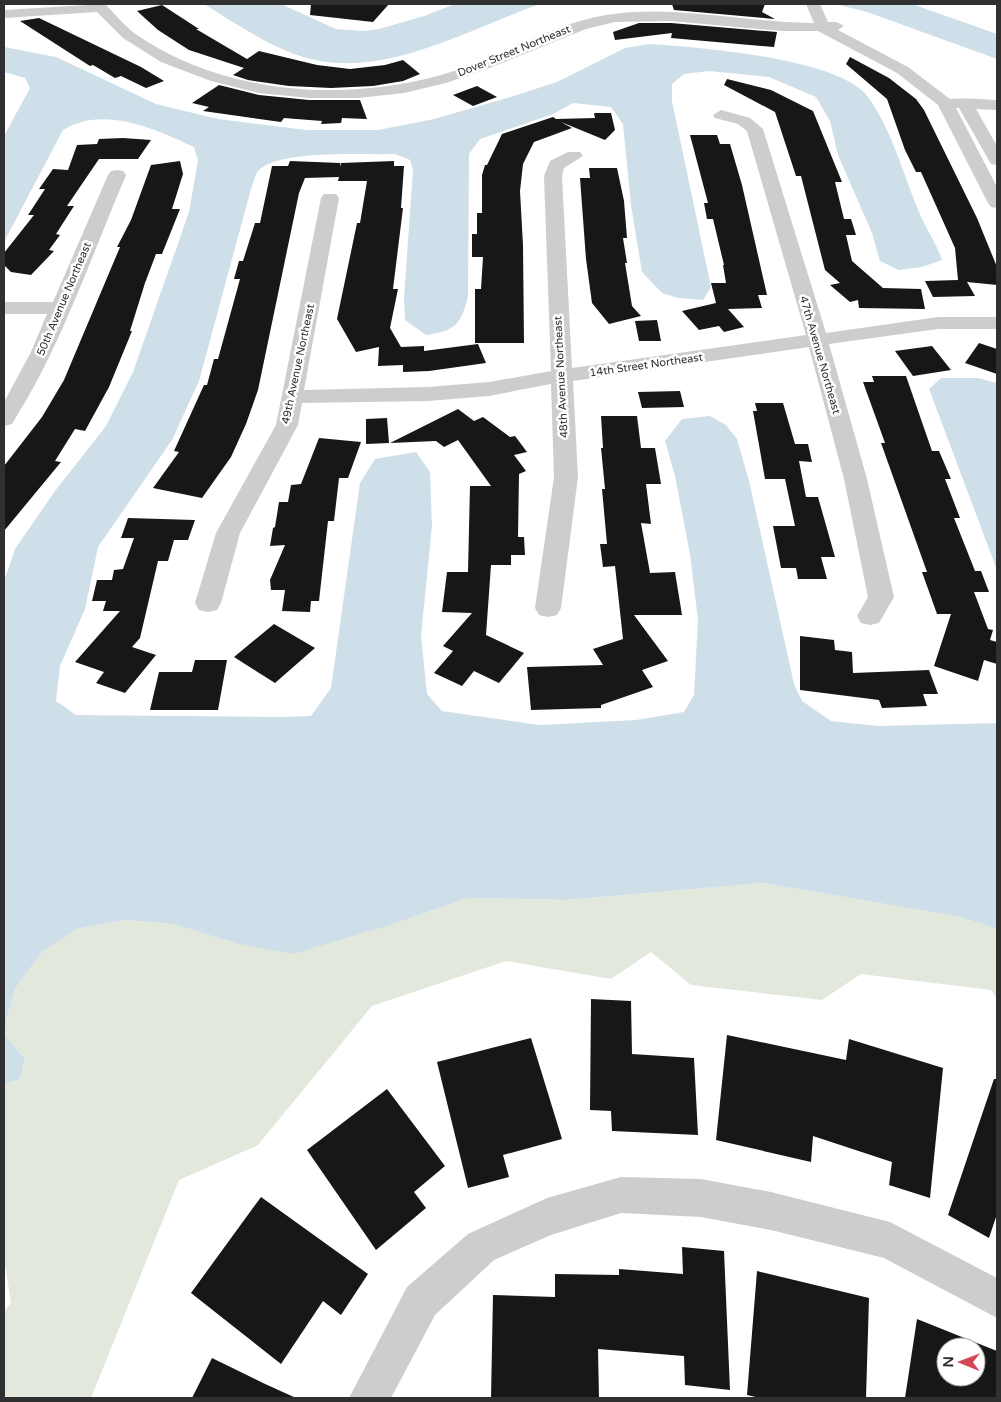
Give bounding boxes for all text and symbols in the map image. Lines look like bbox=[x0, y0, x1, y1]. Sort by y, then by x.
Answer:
street label: Dover Street Northeast bbox=[456, 22, 572, 80]
street label: 50th Avenue Northeast bbox=[34, 240, 94, 358]
street label: 47th Avenue Northeast bbox=[797, 295, 843, 415]
street label: 49th Avenue Northeast bbox=[279, 303, 317, 425]
street label: 48th Avenue Northeast bbox=[551, 316, 571, 438]
street label: 14th Street Northeast bbox=[589, 351, 703, 379]
north arrow bbox=[936, 1337, 986, 1387]
text: N bbox=[940, 1356, 957, 1368]

